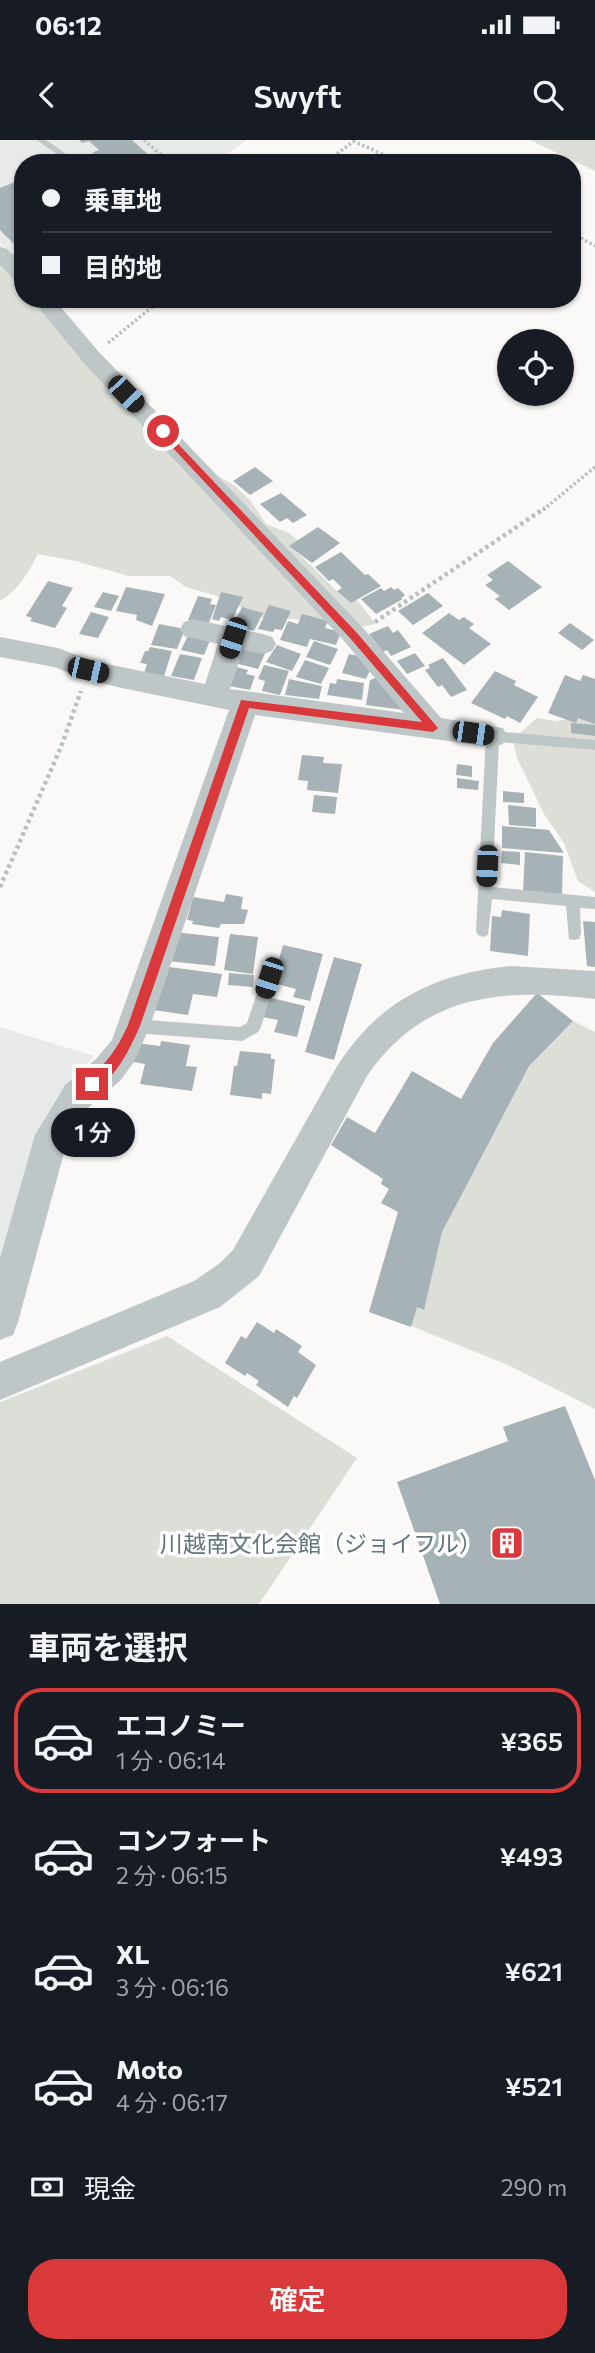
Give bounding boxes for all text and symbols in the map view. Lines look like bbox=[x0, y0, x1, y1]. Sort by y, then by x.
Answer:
text: 06:12 bbox=[35, 9, 102, 40]
text: Swyft bbox=[253, 75, 342, 115]
icon: back bbox=[28, 76, 66, 114]
icon: search bbox=[529, 76, 567, 114]
text: 乗車地 bbox=[84, 184, 162, 215]
text: 目的地 bbox=[84, 251, 162, 282]
map controls bbox=[497, 329, 574, 406]
button: locate bbox=[497, 329, 574, 406]
car bbox=[104, 372, 149, 416]
route start bbox=[147, 415, 179, 447]
car bbox=[217, 615, 250, 661]
car bbox=[66, 655, 111, 685]
car bbox=[451, 720, 496, 746]
car bbox=[476, 844, 499, 888]
car bbox=[253, 955, 286, 1001]
route end bbox=[76, 1068, 108, 1100]
callout: 1 分 bbox=[50, 1108, 134, 1158]
text: 1 分 bbox=[74, 1118, 112, 1146]
building icon: 川越南文化会館（ジョイフル） bbox=[488, 1524, 526, 1562]
place label: 川越南文化会館（ジョイフル） bbox=[160, 1529, 482, 1557]
text: 車両を選択 bbox=[28, 1626, 188, 1666]
icon: car bbox=[32, 1709, 95, 1772]
text: エコノミー bbox=[116, 1709, 246, 1740]
text: ¥365 bbox=[500, 1725, 563, 1756]
text: 1 分 · 06:14 bbox=[116, 1746, 226, 1774]
icon: car bbox=[32, 1824, 95, 1887]
text: コンフォート bbox=[116, 1824, 271, 1855]
text: ¥493 bbox=[500, 1840, 563, 1871]
text: 2 分 · 06:15 bbox=[116, 1861, 228, 1889]
text: XL bbox=[116, 1938, 150, 1969]
icon: car bbox=[32, 1939, 95, 2002]
text: ¥621 bbox=[505, 1955, 563, 1986]
text: 3 分 · 06:16 bbox=[116, 1973, 229, 2001]
text: Moto bbox=[116, 2053, 183, 2084]
icon: car bbox=[32, 2054, 95, 2117]
text: ¥521 bbox=[505, 2070, 563, 2101]
text: 4 分 · 06:17 bbox=[116, 2088, 228, 2116]
icon: cash bbox=[28, 2168, 66, 2206]
text: 現金 bbox=[84, 2172, 136, 2203]
text: 290 m bbox=[501, 2173, 567, 2201]
button: 確定 bbox=[28, 2259, 567, 2339]

